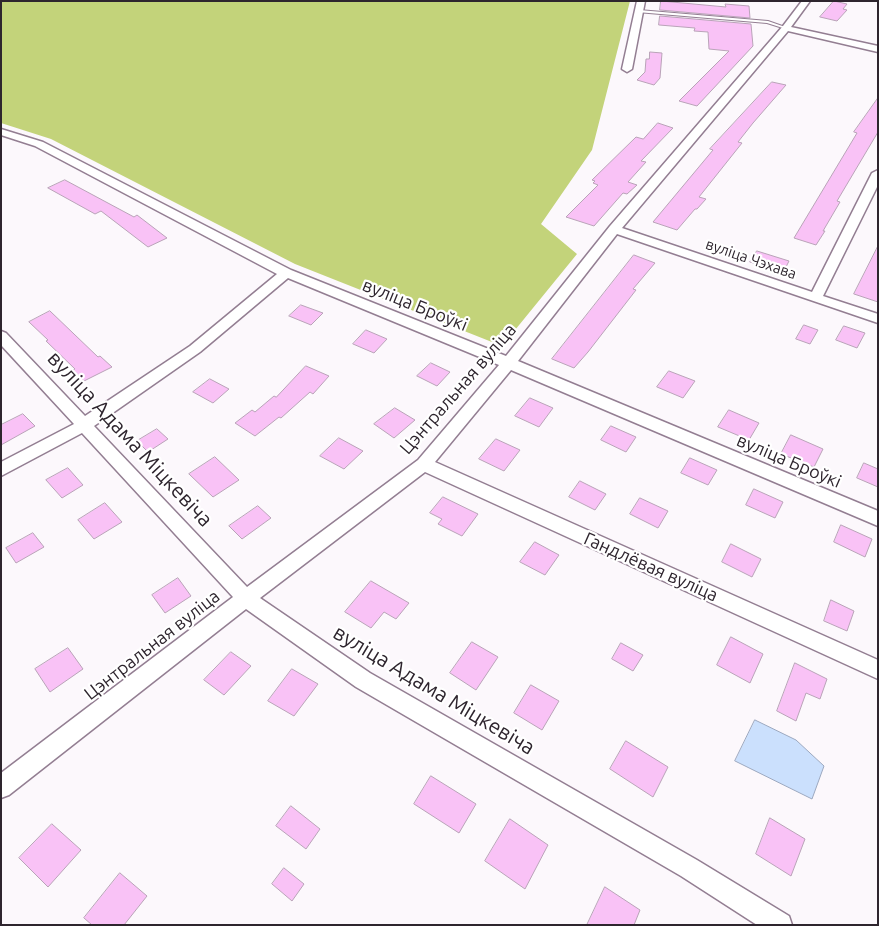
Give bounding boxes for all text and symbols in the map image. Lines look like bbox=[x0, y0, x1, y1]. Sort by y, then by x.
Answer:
street label: вуліца Чэхава bbox=[703, 235, 799, 283]
street label: вуліца Броўкі bbox=[359, 274, 471, 336]
street label: Цэнтральная вуліца bbox=[395, 319, 521, 459]
street label: вуліца Адама Міцкевіча bbox=[42, 346, 218, 532]
street label: вуліца Броўкі bbox=[733, 429, 845, 493]
street label: Гандлёвая вуліца bbox=[581, 528, 721, 606]
street label: Цэнтральная вуліца bbox=[80, 585, 224, 705]
street label: вуліца Адама Міцкевіча bbox=[329, 620, 539, 760]

